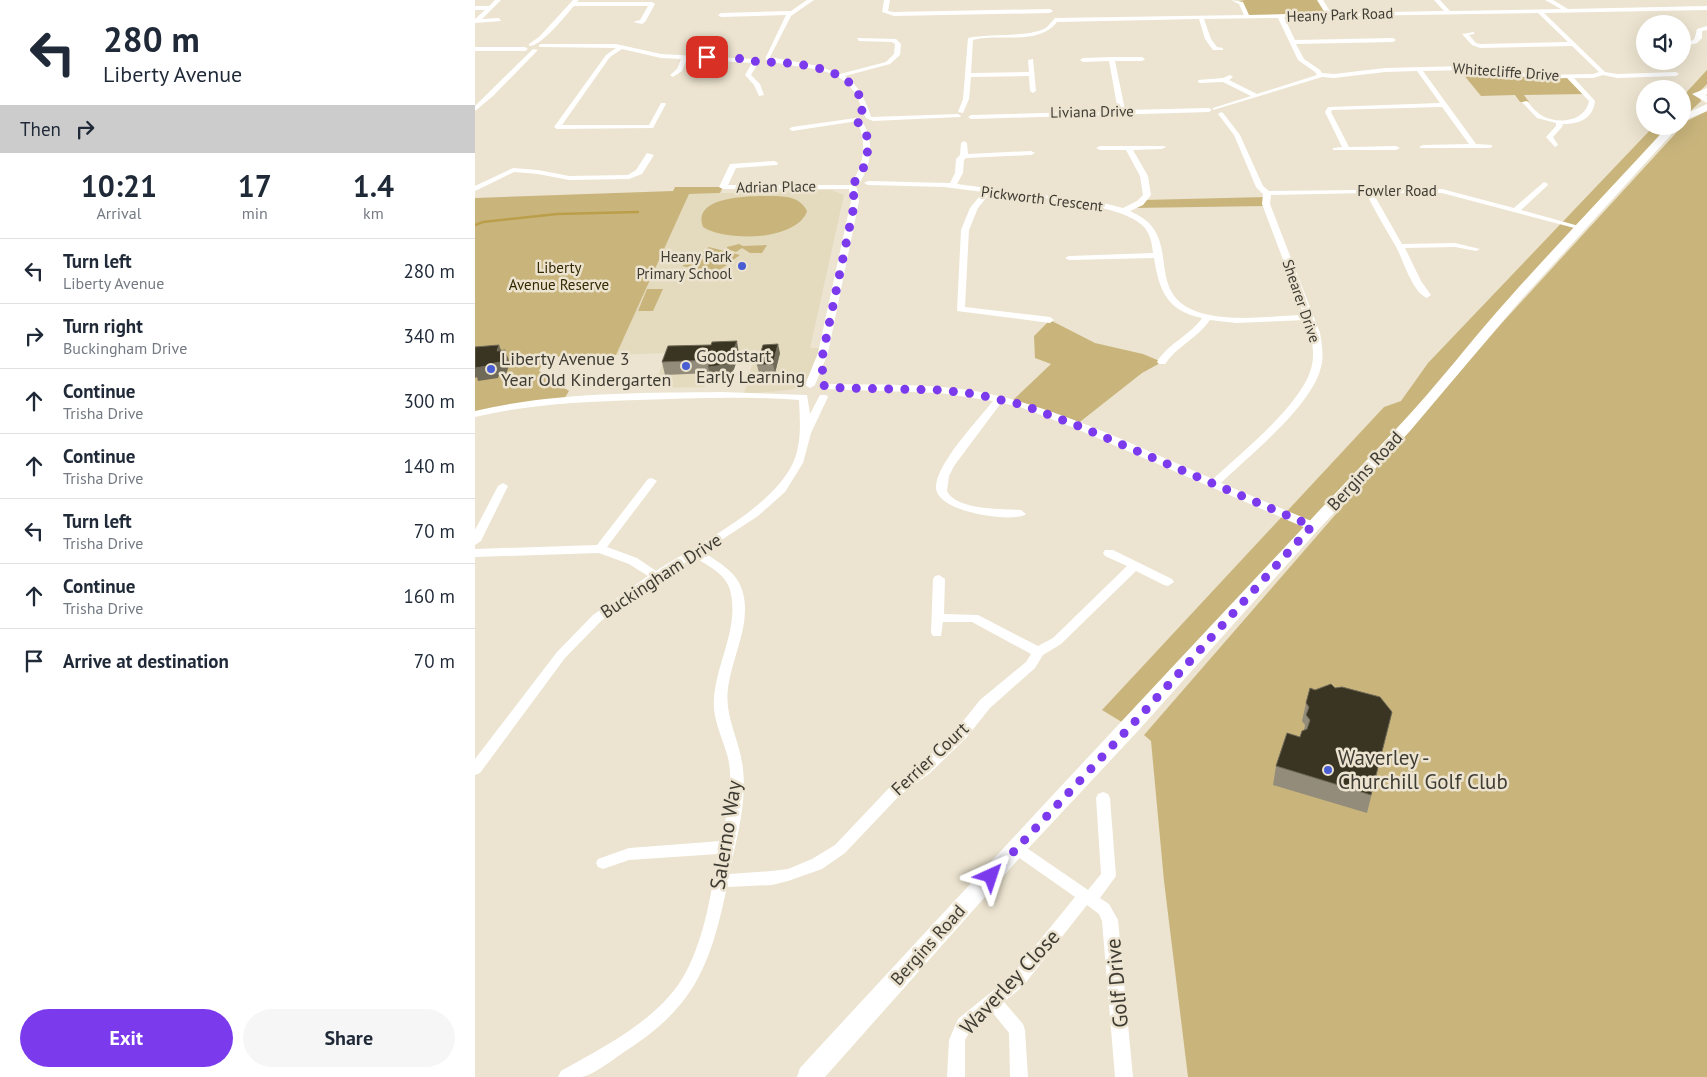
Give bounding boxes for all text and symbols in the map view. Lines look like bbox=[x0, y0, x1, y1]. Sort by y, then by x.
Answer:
street label: Heany Park Road bbox=[1286, 3, 1394, 26]
map controls bbox=[1636, 15, 1691, 135]
button: sound bbox=[1636, 15, 1691, 70]
text: 280 m bbox=[103, 16, 200, 62]
icon: left bbox=[20, 20, 85, 85]
pin bbox=[686, 36, 728, 78]
icon: arrive bbox=[693, 43, 721, 71]
street label: Whitecliffe Drive bbox=[1452, 58, 1560, 85]
text: Liberty Avenue bbox=[103, 60, 242, 88]
button: search bbox=[1636, 80, 1691, 135]
street label: Liviana Drive bbox=[1050, 101, 1134, 122]
icon: right bbox=[71, 115, 99, 143]
text: Then bbox=[20, 117, 61, 141]
text: 10:21 bbox=[81, 166, 157, 205]
text: 17 bbox=[238, 166, 272, 205]
text: 1.4 bbox=[353, 166, 394, 205]
street label: Adrian Place bbox=[736, 176, 816, 197]
street label: Fowler Road bbox=[1357, 181, 1437, 200]
street label: Pickworth Crescent bbox=[980, 182, 1104, 215]
text: Arrival bbox=[96, 203, 141, 223]
text: min bbox=[242, 203, 268, 223]
text: km bbox=[363, 203, 384, 223]
place label: Heany Park Primary School bbox=[636, 247, 733, 283]
text: Turn left bbox=[63, 249, 132, 273]
icon: left bbox=[20, 257, 48, 285]
street label: Shearer Drive bbox=[1278, 257, 1325, 345]
park label: Liberty Avenue Reserve bbox=[509, 258, 609, 294]
text: 280 m bbox=[403, 259, 455, 283]
marker: Heany Park Primary School bbox=[736, 260, 748, 272]
text: Liberty Avenue bbox=[63, 273, 164, 293]
text: Turn right bbox=[63, 314, 143, 338]
icon: right bbox=[20, 322, 48, 350]
text: 340 m bbox=[403, 324, 455, 348]
text: Buckingham Drive bbox=[63, 338, 187, 358]
place label: Goodstart Early Learning bbox=[696, 344, 805, 388]
place label: Liberty Avenue 3 Year Old Kindergarten bbox=[501, 347, 671, 391]
marker: Goodstart Early Learning bbox=[680, 360, 692, 372]
marker: Liberty Avenue 3 Year Old Kindergarten bbox=[485, 363, 497, 375]
text: Continue bbox=[63, 379, 135, 403]
icon: ahead bbox=[20, 387, 48, 415]
text: 300 m bbox=[403, 389, 455, 413]
text: Trisha Drive bbox=[63, 403, 143, 423]
street label: Bergins Road bbox=[1322, 426, 1407, 515]
text: Continue bbox=[63, 444, 135, 468]
icon: ahead bbox=[20, 452, 48, 480]
text: 140 m bbox=[403, 454, 455, 478]
text: Trisha Drive bbox=[63, 468, 143, 488]
text: Turn left bbox=[63, 509, 132, 533]
icon: left bbox=[20, 517, 48, 545]
text: 70 m bbox=[414, 519, 455, 543]
street label: Buckingham Drive bbox=[596, 528, 726, 623]
text: Trisha Drive bbox=[63, 533, 143, 553]
text: Continue bbox=[63, 574, 135, 598]
icon: ahead bbox=[20, 582, 48, 610]
text: 160 m bbox=[403, 584, 455, 608]
text: Trisha Drive bbox=[63, 598, 143, 618]
icon: arrive bbox=[20, 647, 48, 675]
text: Arrive at destination bbox=[63, 649, 229, 673]
text: 70 m bbox=[414, 649, 455, 673]
street label: Ferrier Court bbox=[886, 717, 973, 800]
place label: Waverley - Churchill Golf Club bbox=[1338, 744, 1508, 795]
marker: Waverley - Churchill Golf Club bbox=[1322, 764, 1334, 776]
street label: Salerno Way bbox=[704, 778, 747, 891]
position arrow bbox=[964, 849, 1016, 901]
street label: Bergins Road bbox=[885, 900, 970, 990]
street label: Waverley Close bbox=[954, 923, 1065, 1040]
street label: Golf Drive bbox=[1099, 937, 1134, 1029]
button: Exit bbox=[20, 1009, 233, 1067]
button: Share bbox=[243, 1009, 455, 1067]

